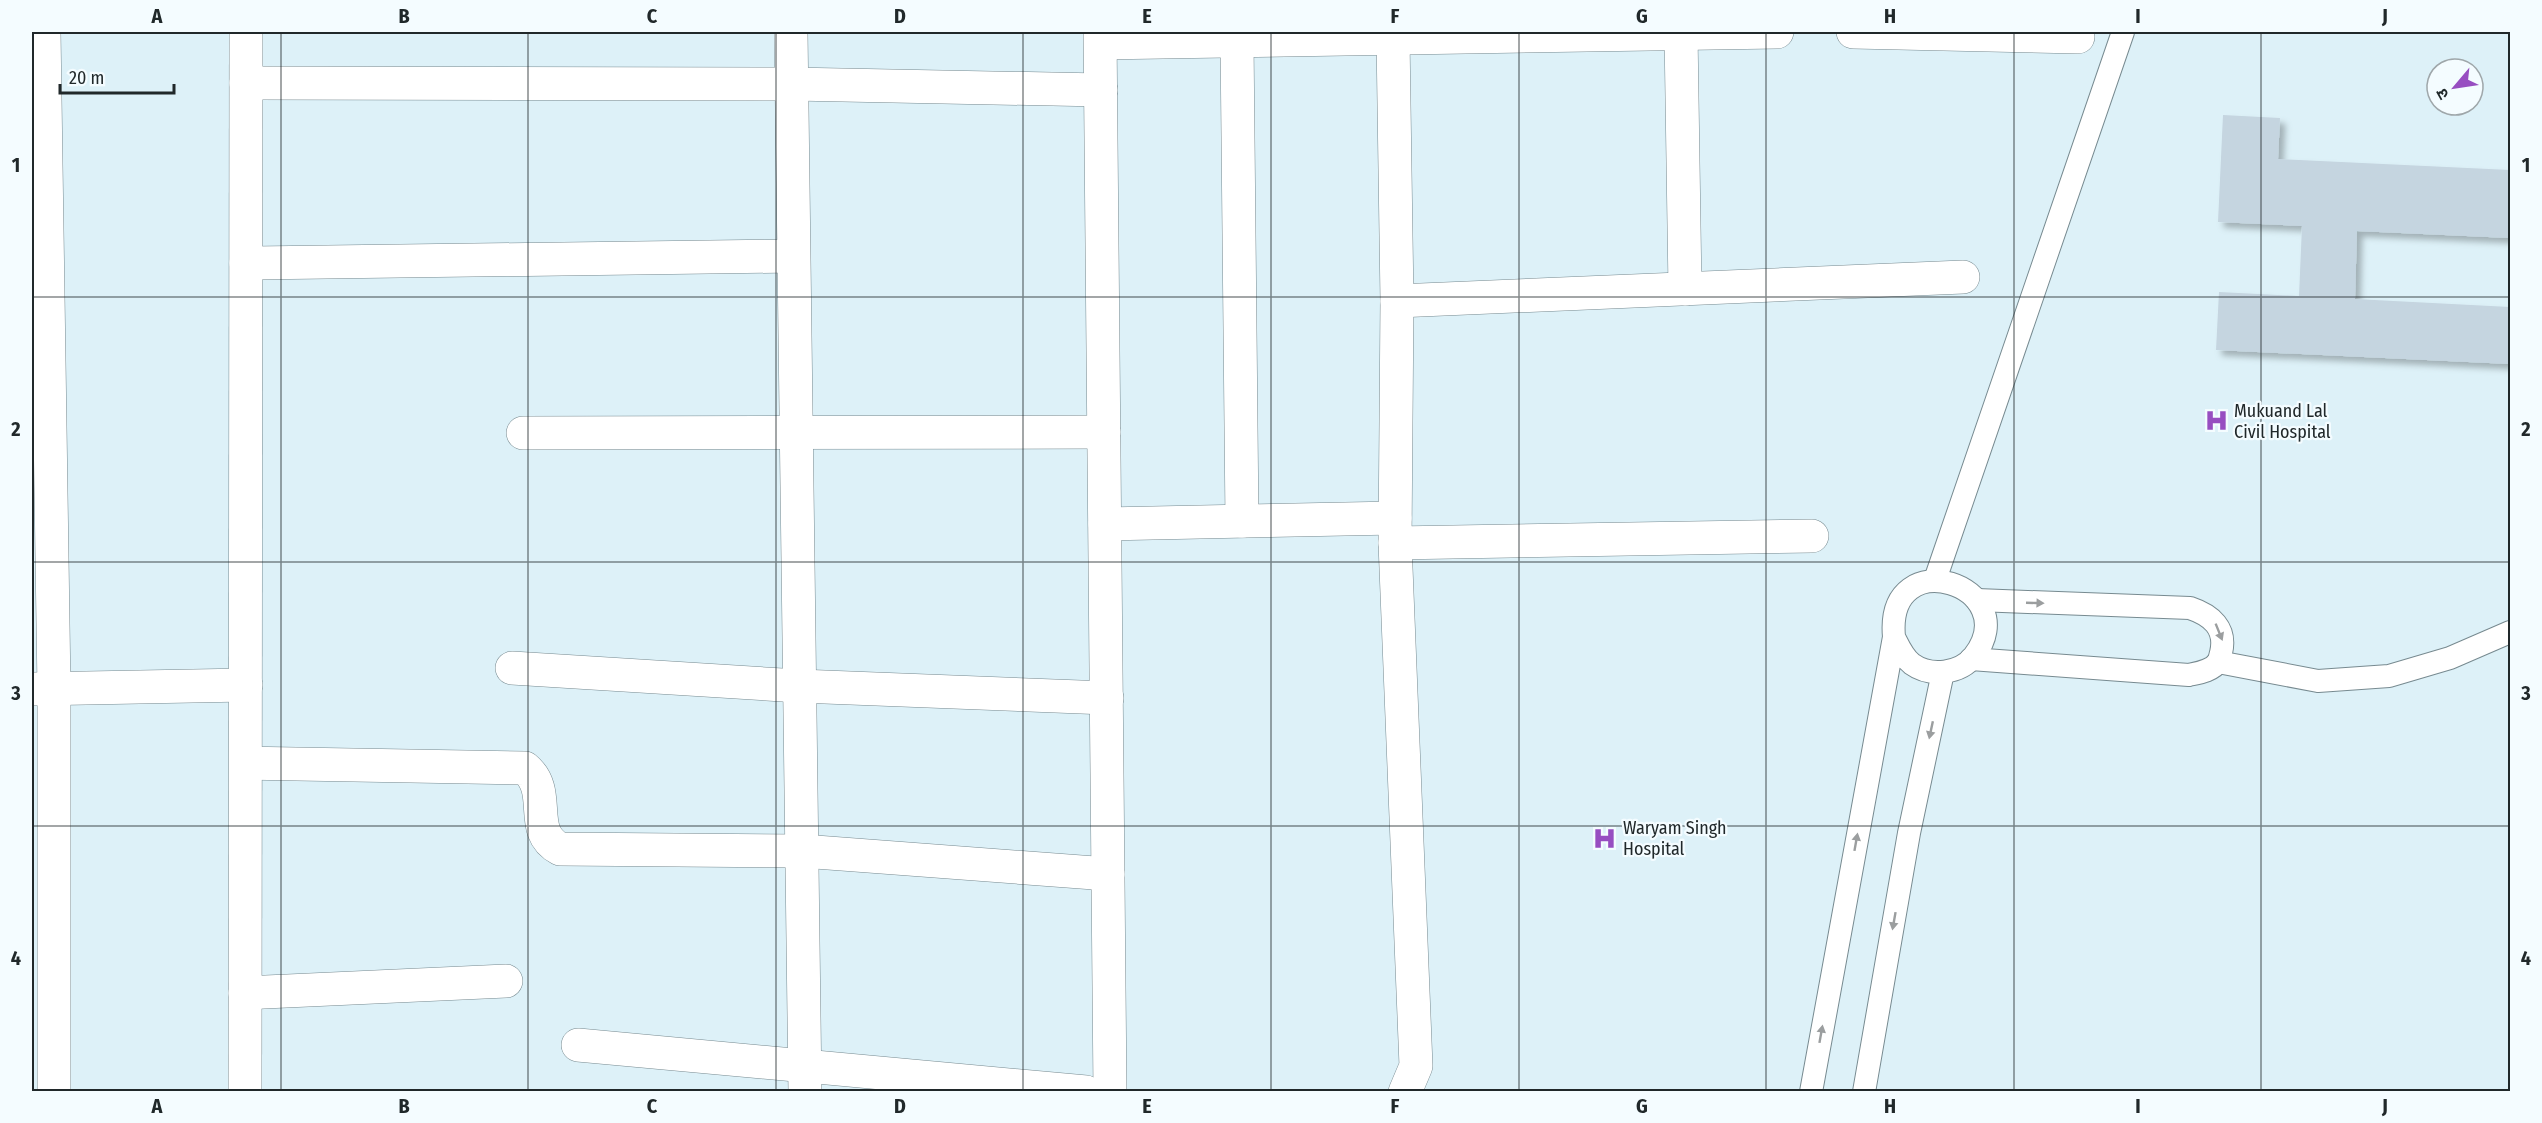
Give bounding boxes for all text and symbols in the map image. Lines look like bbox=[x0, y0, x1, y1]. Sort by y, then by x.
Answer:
text: A bbox=[151, 4, 164, 28]
text: B bbox=[398, 4, 410, 28]
text: C bbox=[647, 4, 658, 28]
text: D bbox=[894, 4, 906, 28]
text: E bbox=[1142, 4, 1152, 28]
text: F bbox=[1391, 4, 1400, 28]
text: G bbox=[1636, 4, 1648, 28]
text: H bbox=[1884, 4, 1896, 28]
text: I bbox=[2135, 4, 2141, 28]
text: J bbox=[2381, 4, 2388, 28]
scale bar bbox=[60, 57, 174, 95]
north arrow bbox=[2425, 57, 2485, 117]
text: 20 m bbox=[69, 67, 104, 89]
text: उ bbox=[2431, 85, 2453, 103]
text: 1 bbox=[12, 153, 20, 177]
text: 1 bbox=[2522, 153, 2530, 177]
place label: Mukuand Lal Civil Hospital bbox=[2234, 400, 2331, 443]
hospital icon: Mukuand Lal Civil Hospital bbox=[2203, 408, 2229, 434]
text: 2 bbox=[10, 417, 21, 441]
text: 2 bbox=[2520, 417, 2531, 441]
one-way arrow bbox=[2026, 598, 2045, 607]
one-way arrow bbox=[2214, 624, 2224, 642]
text: 3 bbox=[10, 681, 21, 705]
text: 3 bbox=[2520, 681, 2531, 705]
one-way arrow bbox=[1925, 720, 1935, 739]
place label: Waryam Singh Hospital bbox=[1623, 817, 1727, 860]
hospital icon: Waryam Singh Hospital bbox=[1592, 825, 1618, 851]
one-way arrow bbox=[1851, 832, 1860, 851]
one-way arrow bbox=[1889, 912, 1898, 931]
text: 4 bbox=[11, 946, 21, 970]
text: 4 bbox=[2521, 946, 2531, 970]
one-way arrow bbox=[1817, 1024, 1826, 1043]
text: A bbox=[151, 1094, 164, 1118]
text: B bbox=[398, 1094, 410, 1118]
text: C bbox=[647, 1094, 658, 1118]
text: D bbox=[894, 1094, 906, 1118]
text: E bbox=[1142, 1094, 1152, 1118]
text: F bbox=[1391, 1094, 1400, 1118]
text: G bbox=[1636, 1094, 1648, 1118]
text: H bbox=[1884, 1094, 1896, 1118]
text: I bbox=[2135, 1094, 2141, 1118]
text: J bbox=[2381, 1094, 2388, 1118]

